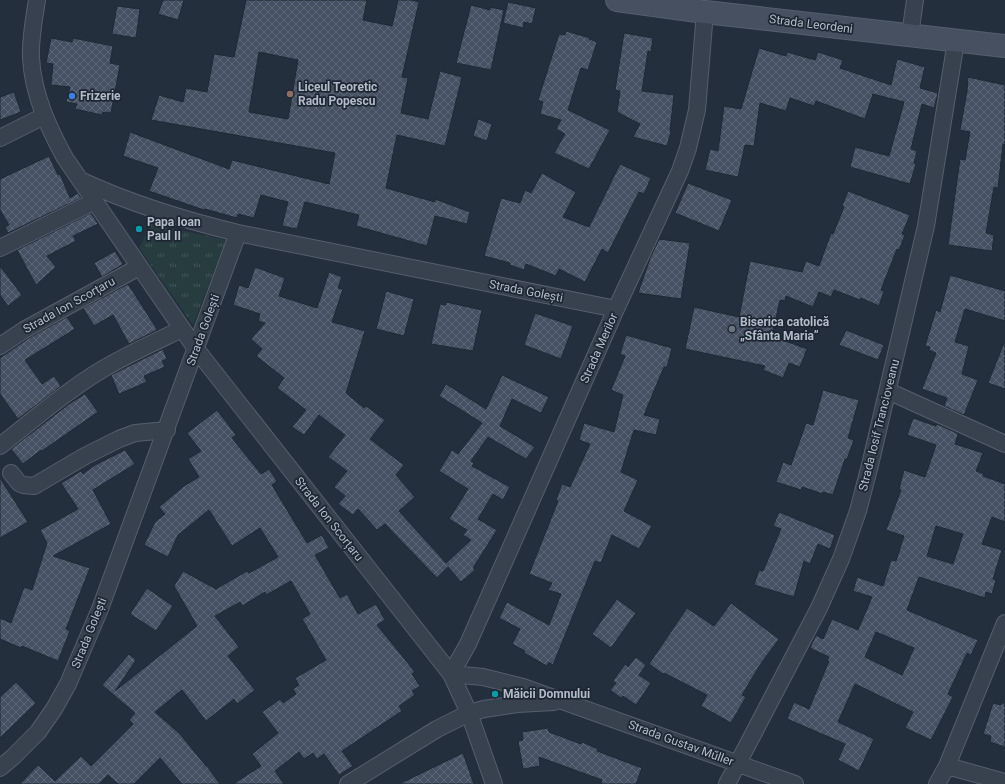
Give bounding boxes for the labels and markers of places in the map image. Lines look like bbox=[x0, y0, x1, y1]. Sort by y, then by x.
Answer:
place label: Liceul Teoretic Radu Popescu bbox=[298, 80, 377, 108]
place label: Frizerie bbox=[80, 89, 121, 103]
marker: Liceul Teoretic Radu Popescu bbox=[285, 89, 295, 99]
marker: Frizerie bbox=[67, 91, 77, 101]
place label: Papa Ioan Paul II bbox=[147, 215, 201, 243]
marker: Papa Ioan Paul II bbox=[134, 224, 144, 234]
place label: Biserica catolică „Sfânta Maria” bbox=[740, 315, 830, 343]
marker: Biserica catolică „Sfânta Maria” bbox=[727, 324, 737, 334]
place label: Măicii Domnului bbox=[503, 687, 590, 701]
marker: Măicii Domnului bbox=[490, 689, 500, 699]

